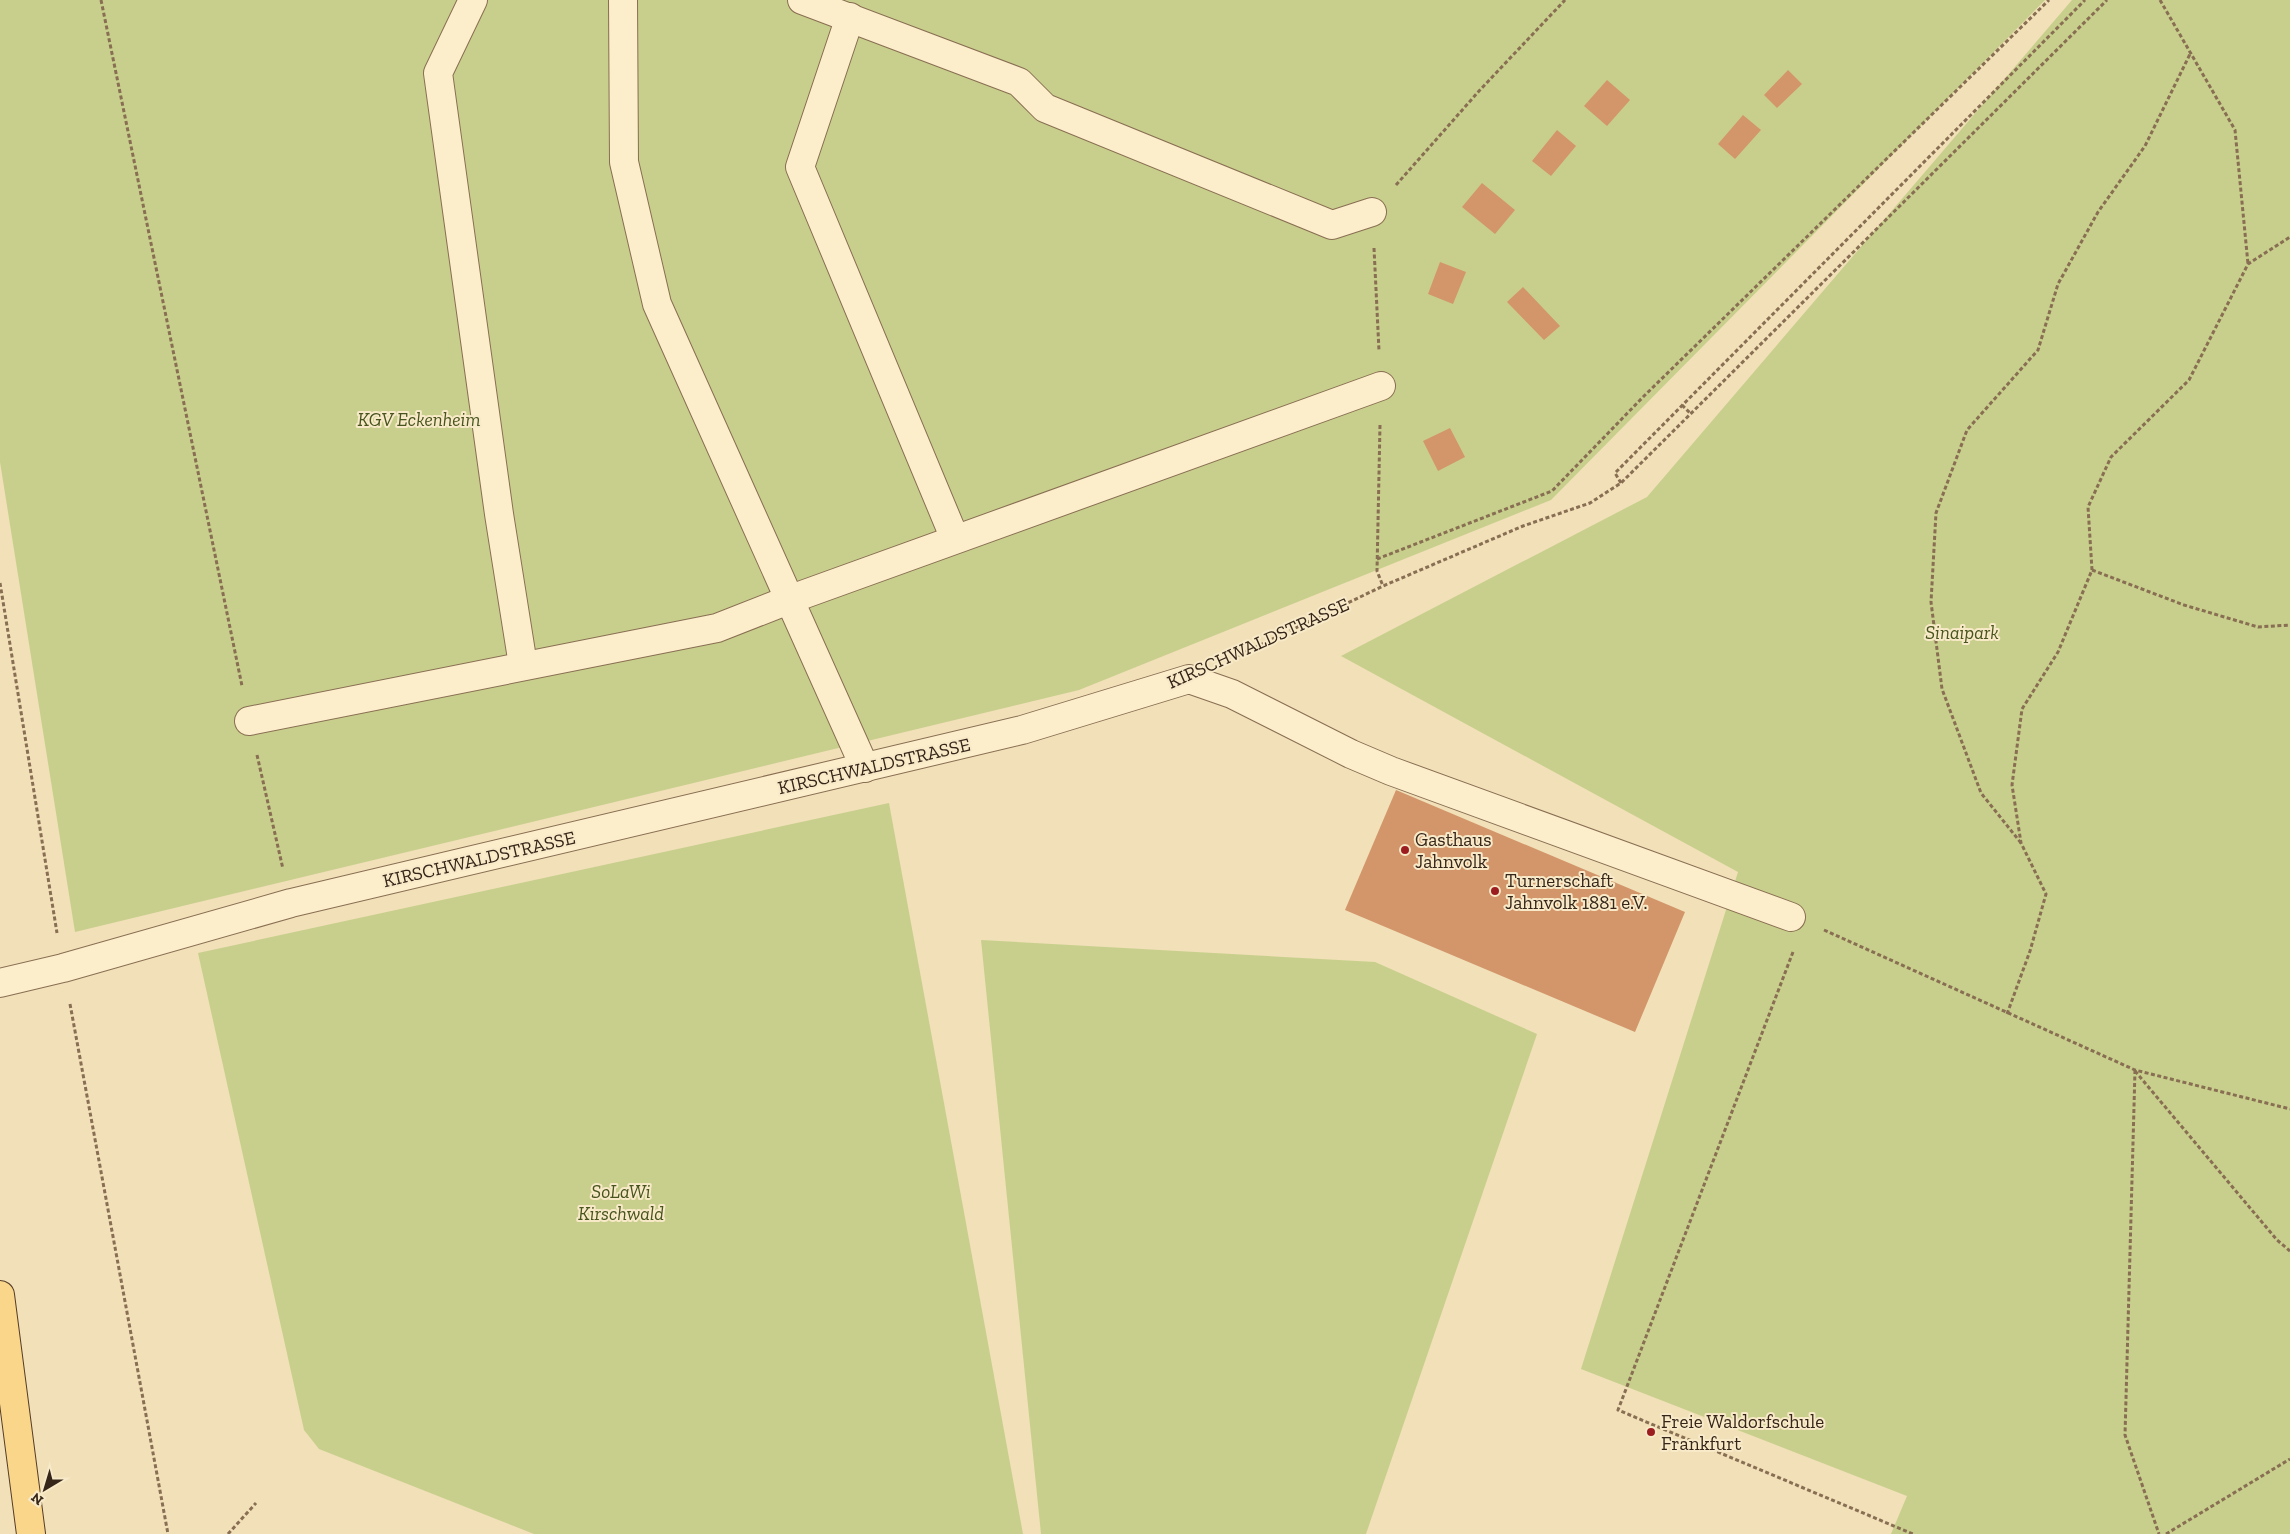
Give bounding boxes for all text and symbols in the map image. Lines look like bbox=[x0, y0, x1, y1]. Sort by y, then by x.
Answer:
park label: KGV Eckenheim bbox=[358, 408, 480, 431]
street label: KIRSCHWALDSTRASSE bbox=[1163, 592, 1353, 694]
park label: Sinaipark bbox=[1925, 621, 1999, 644]
street label: KIRSCHWALDSTRASSE bbox=[776, 733, 972, 799]
street label: KIRSCHWALDSTRASSE bbox=[381, 826, 577, 892]
place label: Gasthaus Jahnvolk bbox=[1415, 828, 1491, 873]
marker: Gasthaus Jahnvolk bbox=[1399, 844, 1411, 856]
place label: Turnerschaft Jahnvolk 1881 e.V. bbox=[1505, 869, 1647, 914]
marker: Turnerschaft Jahnvolk 1881 e.V. bbox=[1489, 885, 1501, 897]
park label: SoLaWi Kirschwald bbox=[578, 1180, 664, 1225]
place label: Freie Waldorfschule Frankfurt bbox=[1661, 1410, 1824, 1455]
marker: Freie Waldorfschule Frankfurt bbox=[1645, 1426, 1657, 1438]
north arrow bbox=[20, 1464, 70, 1514]
text: N bbox=[28, 1489, 47, 1509]

